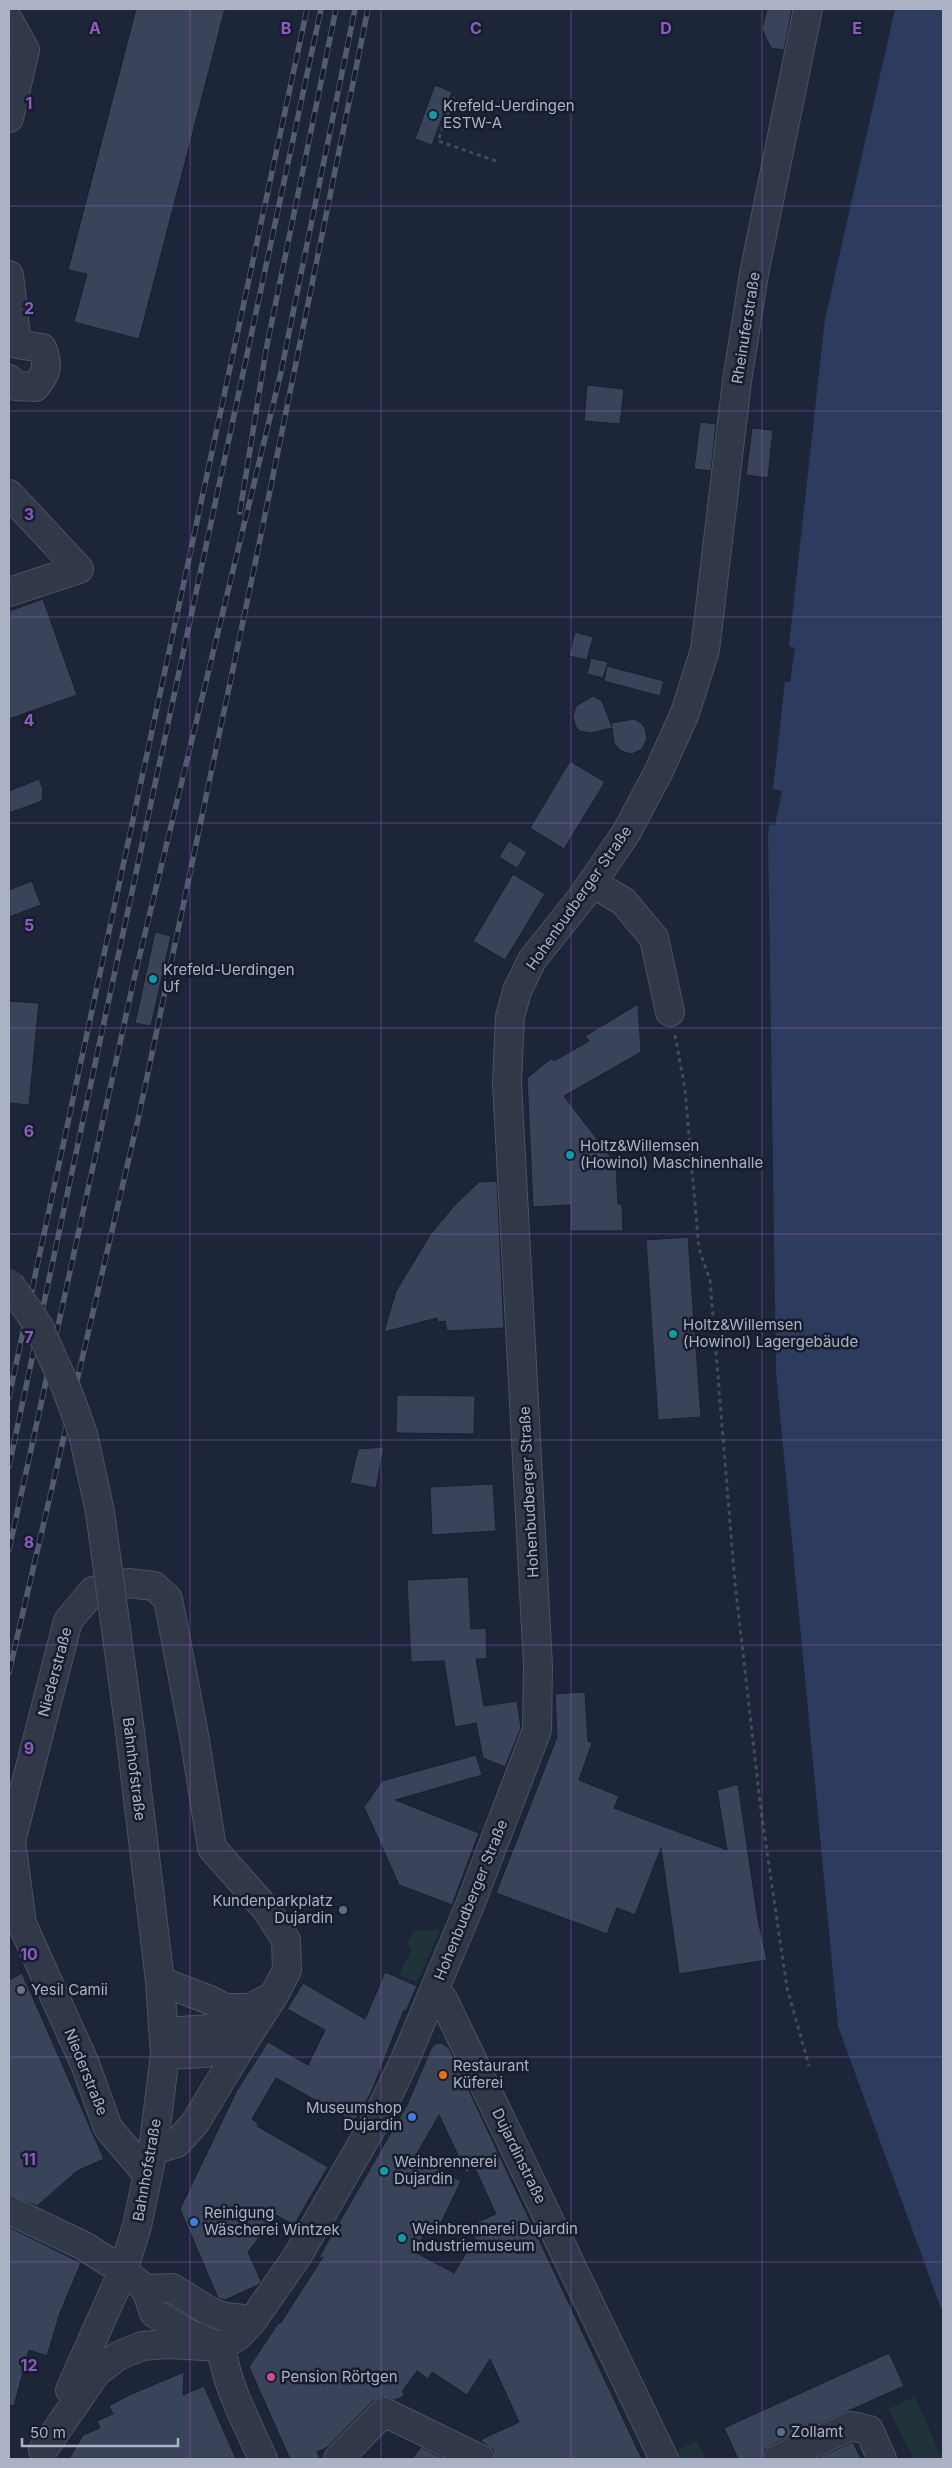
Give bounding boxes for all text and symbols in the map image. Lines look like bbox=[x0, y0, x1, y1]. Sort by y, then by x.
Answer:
text: A bbox=[89, 18, 101, 38]
text: B bbox=[281, 18, 291, 38]
text: C bbox=[470, 18, 482, 38]
text: D bbox=[660, 18, 672, 38]
text: E bbox=[852, 18, 862, 38]
text: 1 bbox=[26, 93, 32, 113]
place label: Krefeld-Uerdingen ESTW-A bbox=[443, 96, 575, 132]
marker: Krefeld-Uerdingen ESTW-A bbox=[427, 109, 439, 121]
street label: Rheinuferstraße bbox=[727, 271, 764, 385]
text: 2 bbox=[24, 298, 34, 318]
text: 3 bbox=[24, 504, 34, 524]
text: 4 bbox=[24, 710, 35, 730]
street label: Hohenbudberger Straße bbox=[522, 822, 636, 973]
text: 5 bbox=[24, 915, 34, 935]
place label: Krefeld-Uerdingen Uf bbox=[163, 960, 295, 996]
marker: Krefeld-Uerdingen Uf bbox=[147, 973, 159, 985]
text: 6 bbox=[24, 1121, 34, 1141]
place label: Holtz&Willemsen (Howinol) Maschinenhalle bbox=[580, 1136, 763, 1172]
marker: Holtz&Willemsen (Howinol) Maschinenhalle bbox=[564, 1149, 576, 1161]
place label: Holtz&Willemsen (Howinol) Lagergebäude bbox=[683, 1315, 858, 1351]
text: 7 bbox=[24, 1327, 34, 1347]
marker: Holtz&Willemsen (Howinol) Lagergebäude bbox=[667, 1328, 679, 1340]
street label: Hohenbudberger Straße bbox=[515, 1406, 542, 1578]
text: 8 bbox=[24, 1532, 34, 1552]
street label: Niederstraße bbox=[33, 1625, 76, 1719]
street label: Bahnhofstraße bbox=[119, 1716, 150, 1822]
text: 9 bbox=[24, 1738, 34, 1758]
street label: Hohenbudberger Straße bbox=[430, 1817, 511, 1983]
place label: Kundenparkplatz Dujardin bbox=[213, 1891, 333, 1927]
marker: Kundenparkplatz Dujardin bbox=[337, 1904, 349, 1916]
text: 10 bbox=[20, 1944, 38, 1964]
place label: Yesil Camii bbox=[31, 1980, 108, 1999]
marker: Yesil Camii bbox=[15, 1984, 27, 1996]
street label: Niederstraße bbox=[60, 2026, 113, 2118]
place label: Restaurant Küferei bbox=[453, 2056, 529, 2092]
marker: Restaurant Küferei bbox=[437, 2069, 449, 2081]
place label: Museumshop Dujardin bbox=[306, 2098, 402, 2134]
street label: Dujardinstraße bbox=[488, 2105, 551, 2207]
marker: Museumshop Dujardin bbox=[406, 2111, 418, 2123]
street label: Bahnhofstraße bbox=[128, 2117, 165, 2223]
text: 11 bbox=[22, 2149, 36, 2169]
place label: Weinbrennerei Dujardin bbox=[394, 2152, 497, 2188]
marker: Weinbrennerei Dujardin bbox=[378, 2165, 390, 2177]
place label: Reinigung Wäscherei Wintzek bbox=[204, 2203, 341, 2239]
marker: Reinigung Wäscherei Wintzek bbox=[188, 2216, 200, 2228]
place label: Weinbrennerei Dujardin Industriemuseum bbox=[412, 2219, 578, 2255]
marker: Weinbrennerei Dujardin Industriemuseum bbox=[396, 2232, 408, 2244]
text: 12 bbox=[21, 2355, 37, 2375]
place label: Pension Rörtgen bbox=[281, 2367, 398, 2386]
marker: Pension Rörtgen bbox=[265, 2371, 277, 2383]
scale bar bbox=[22, 2416, 179, 2448]
place label: Zollamt bbox=[791, 2422, 843, 2441]
text: 50 m bbox=[30, 2423, 66, 2442]
marker: Zollamt bbox=[775, 2426, 787, 2438]

